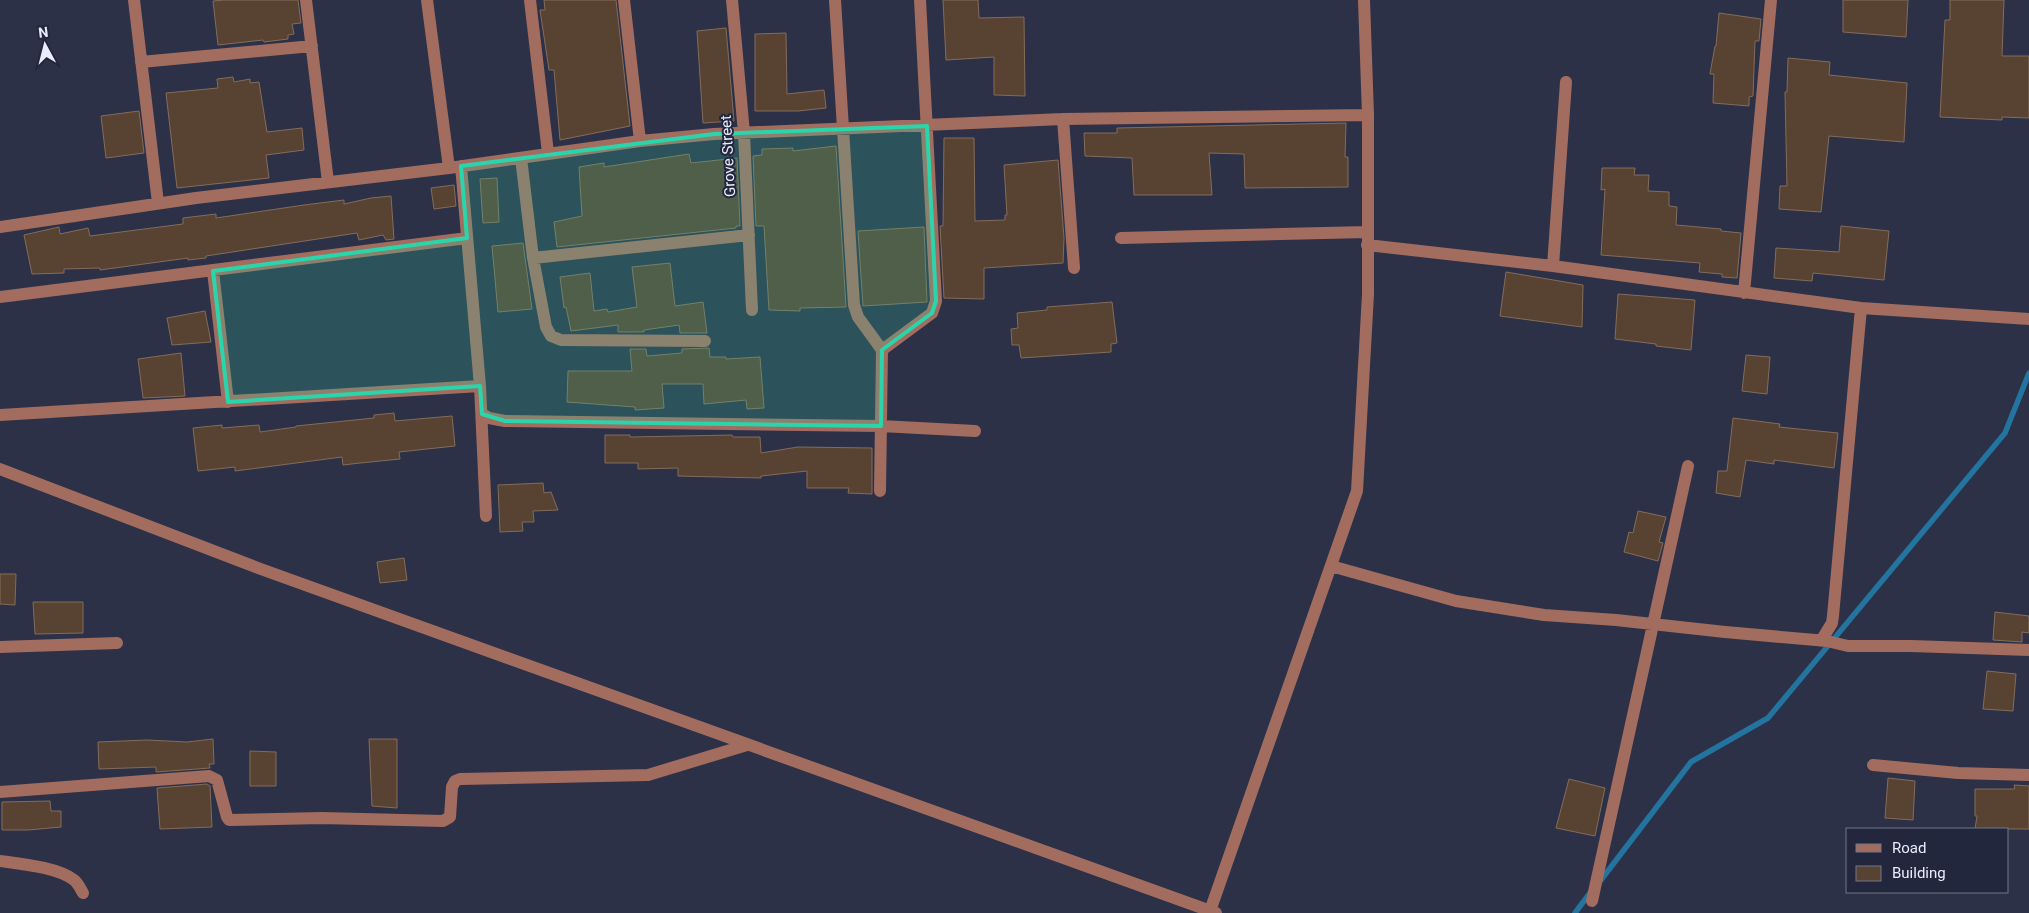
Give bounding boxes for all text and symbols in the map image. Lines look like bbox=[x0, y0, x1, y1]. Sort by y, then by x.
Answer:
north arrow bbox=[20, 20, 70, 70]
text: N bbox=[38, 24, 49, 41]
street label: Grove Street bbox=[717, 114, 739, 197]
legend bbox=[1846, 828, 2009, 893]
text: Road bbox=[1892, 839, 1926, 857]
text: Building bbox=[1892, 864, 1946, 882]

